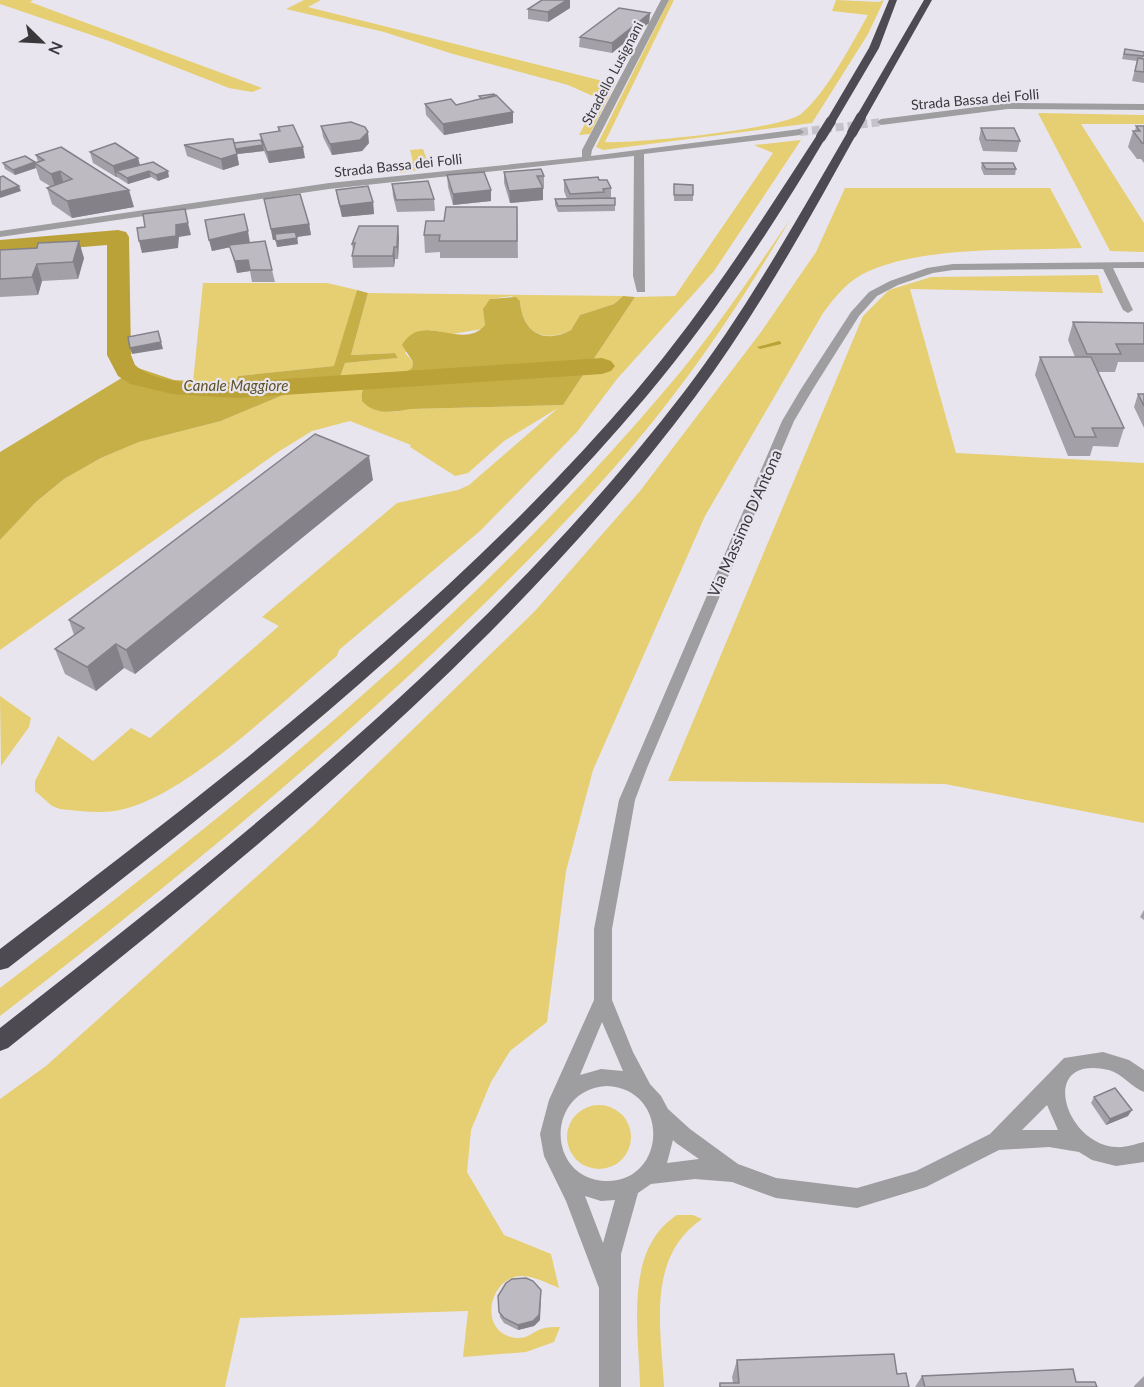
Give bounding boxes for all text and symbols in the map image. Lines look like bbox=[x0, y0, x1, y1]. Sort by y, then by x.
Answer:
north arrow bbox=[12, 12, 72, 72]
street label: Stradello Lusignani bbox=[578, 18, 646, 128]
text: N bbox=[45, 39, 67, 58]
street label: Strada Bassa dei Folli bbox=[910, 85, 1040, 113]
street label: Strada Bassa dei Folli bbox=[333, 150, 463, 180]
water label: Canale Maggiore bbox=[184, 376, 288, 394]
street label: Via Massimo D'Antona bbox=[703, 446, 785, 600]

